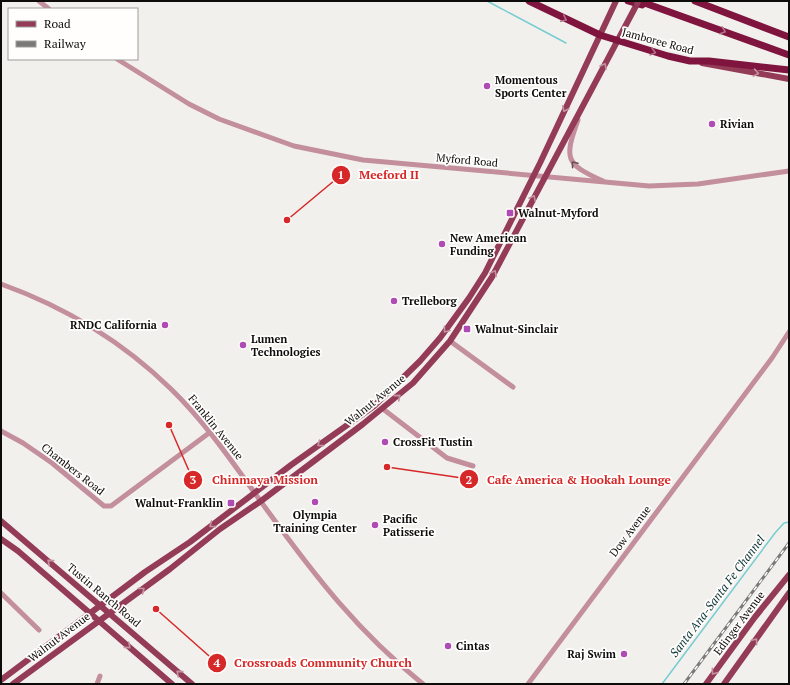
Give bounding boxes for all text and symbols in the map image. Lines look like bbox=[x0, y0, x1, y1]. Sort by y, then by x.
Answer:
legend bbox=[8, 8, 138, 60]
one-way arrow bbox=[560, 14, 567, 22]
text: Road bbox=[44, 16, 71, 31]
street label: Jamboree Road bbox=[621, 25, 695, 57]
one-way arrow bbox=[719, 26, 726, 35]
text: Railway bbox=[44, 36, 87, 51]
one-way arrow bbox=[650, 47, 657, 56]
one-way arrow bbox=[599, 63, 607, 70]
one-way arrow bbox=[753, 68, 759, 77]
place label: Momentous Sports Center bbox=[495, 73, 567, 100]
marker: Momentous Sports Center bbox=[482, 81, 492, 91]
one-way arrow bbox=[562, 105, 570, 113]
place label: Rivian bbox=[720, 117, 754, 131]
marker: Rivian bbox=[707, 119, 717, 129]
street label: Myford Road bbox=[435, 150, 499, 170]
one-way arrow bbox=[572, 162, 579, 169]
callout: Meeford II bbox=[331, 163, 427, 187]
text: 1 bbox=[338, 167, 344, 182]
text: Meeford II bbox=[359, 167, 420, 182]
one-way arrow bbox=[528, 194, 536, 202]
place label: Walnut-Myford bbox=[518, 206, 599, 220]
marker: Walnut-Myford bbox=[505, 208, 515, 218]
place label: New American Funding bbox=[450, 231, 527, 258]
marker: New American Funding bbox=[437, 239, 447, 249]
one-way arrow bbox=[490, 270, 497, 277]
place label: Trelleborg bbox=[402, 294, 458, 308]
marker: Trelleborg bbox=[389, 296, 399, 306]
place label: RNDC California bbox=[70, 318, 157, 332]
marker: RNDC California bbox=[160, 320, 170, 330]
place label: Walnut-Sinclair bbox=[475, 322, 558, 336]
marker: Walnut-Sinclair bbox=[462, 324, 472, 334]
one-way arrow bbox=[444, 325, 451, 332]
place label: Lumen Technologies bbox=[251, 332, 321, 359]
marker: Lumen Technologies bbox=[238, 340, 248, 350]
street label: Walnut Avenue bbox=[342, 371, 408, 429]
street label: Franklin Avenue bbox=[186, 392, 247, 463]
one-way arrow bbox=[393, 394, 400, 401]
place label: CrossFit Tustin bbox=[393, 435, 473, 449]
marker: CrossFit Tustin bbox=[380, 437, 390, 447]
one-way arrow bbox=[317, 439, 324, 447]
street label: Chambers Road bbox=[39, 440, 107, 498]
callout: Cafe America & Hookah Lounge bbox=[459, 467, 679, 491]
callout: Chinmaya Mission bbox=[183, 468, 326, 492]
text: 3 bbox=[190, 472, 197, 487]
text: Chinmaya Mission bbox=[212, 472, 318, 487]
text: 2 bbox=[466, 472, 473, 487]
text: Cafe America & Hookah Lounge bbox=[487, 472, 672, 487]
place label: Walnut-Franklin bbox=[135, 496, 223, 510]
marker: Olympia Training Center bbox=[310, 497, 320, 507]
marker: Walnut-Franklin bbox=[226, 498, 236, 508]
street label: Dow Avenue bbox=[606, 502, 654, 559]
place label: Olympia Training Center bbox=[273, 508, 357, 535]
place label: Pacific Patisserie bbox=[383, 512, 434, 539]
one-way arrow bbox=[210, 520, 217, 527]
marker: Pacific Patisserie bbox=[370, 520, 380, 530]
water label: Santa Ana-Santa Fe Channel bbox=[666, 532, 768, 660]
one-way arrow bbox=[47, 560, 55, 567]
street label: Tustin Ranch Road bbox=[64, 560, 144, 630]
one-way arrow bbox=[137, 587, 144, 594]
street label: Edinger Avenue bbox=[710, 588, 768, 658]
street label: Walnut Avenue bbox=[25, 609, 93, 665]
one-way arrow bbox=[750, 638, 758, 645]
place label: Cintas bbox=[456, 639, 489, 653]
marker: Cintas bbox=[443, 641, 453, 651]
one-way arrow bbox=[123, 642, 130, 649]
place label: Raj Swim bbox=[567, 647, 617, 661]
marker: Raj Swim bbox=[619, 649, 629, 659]
callout: Crossroads Community Church bbox=[207, 651, 420, 675]
text: 4 bbox=[214, 655, 221, 670]
text: Crossroads Community Church bbox=[234, 655, 412, 670]
one-way arrow bbox=[712, 668, 719, 675]
one-way arrow bbox=[177, 670, 184, 677]

